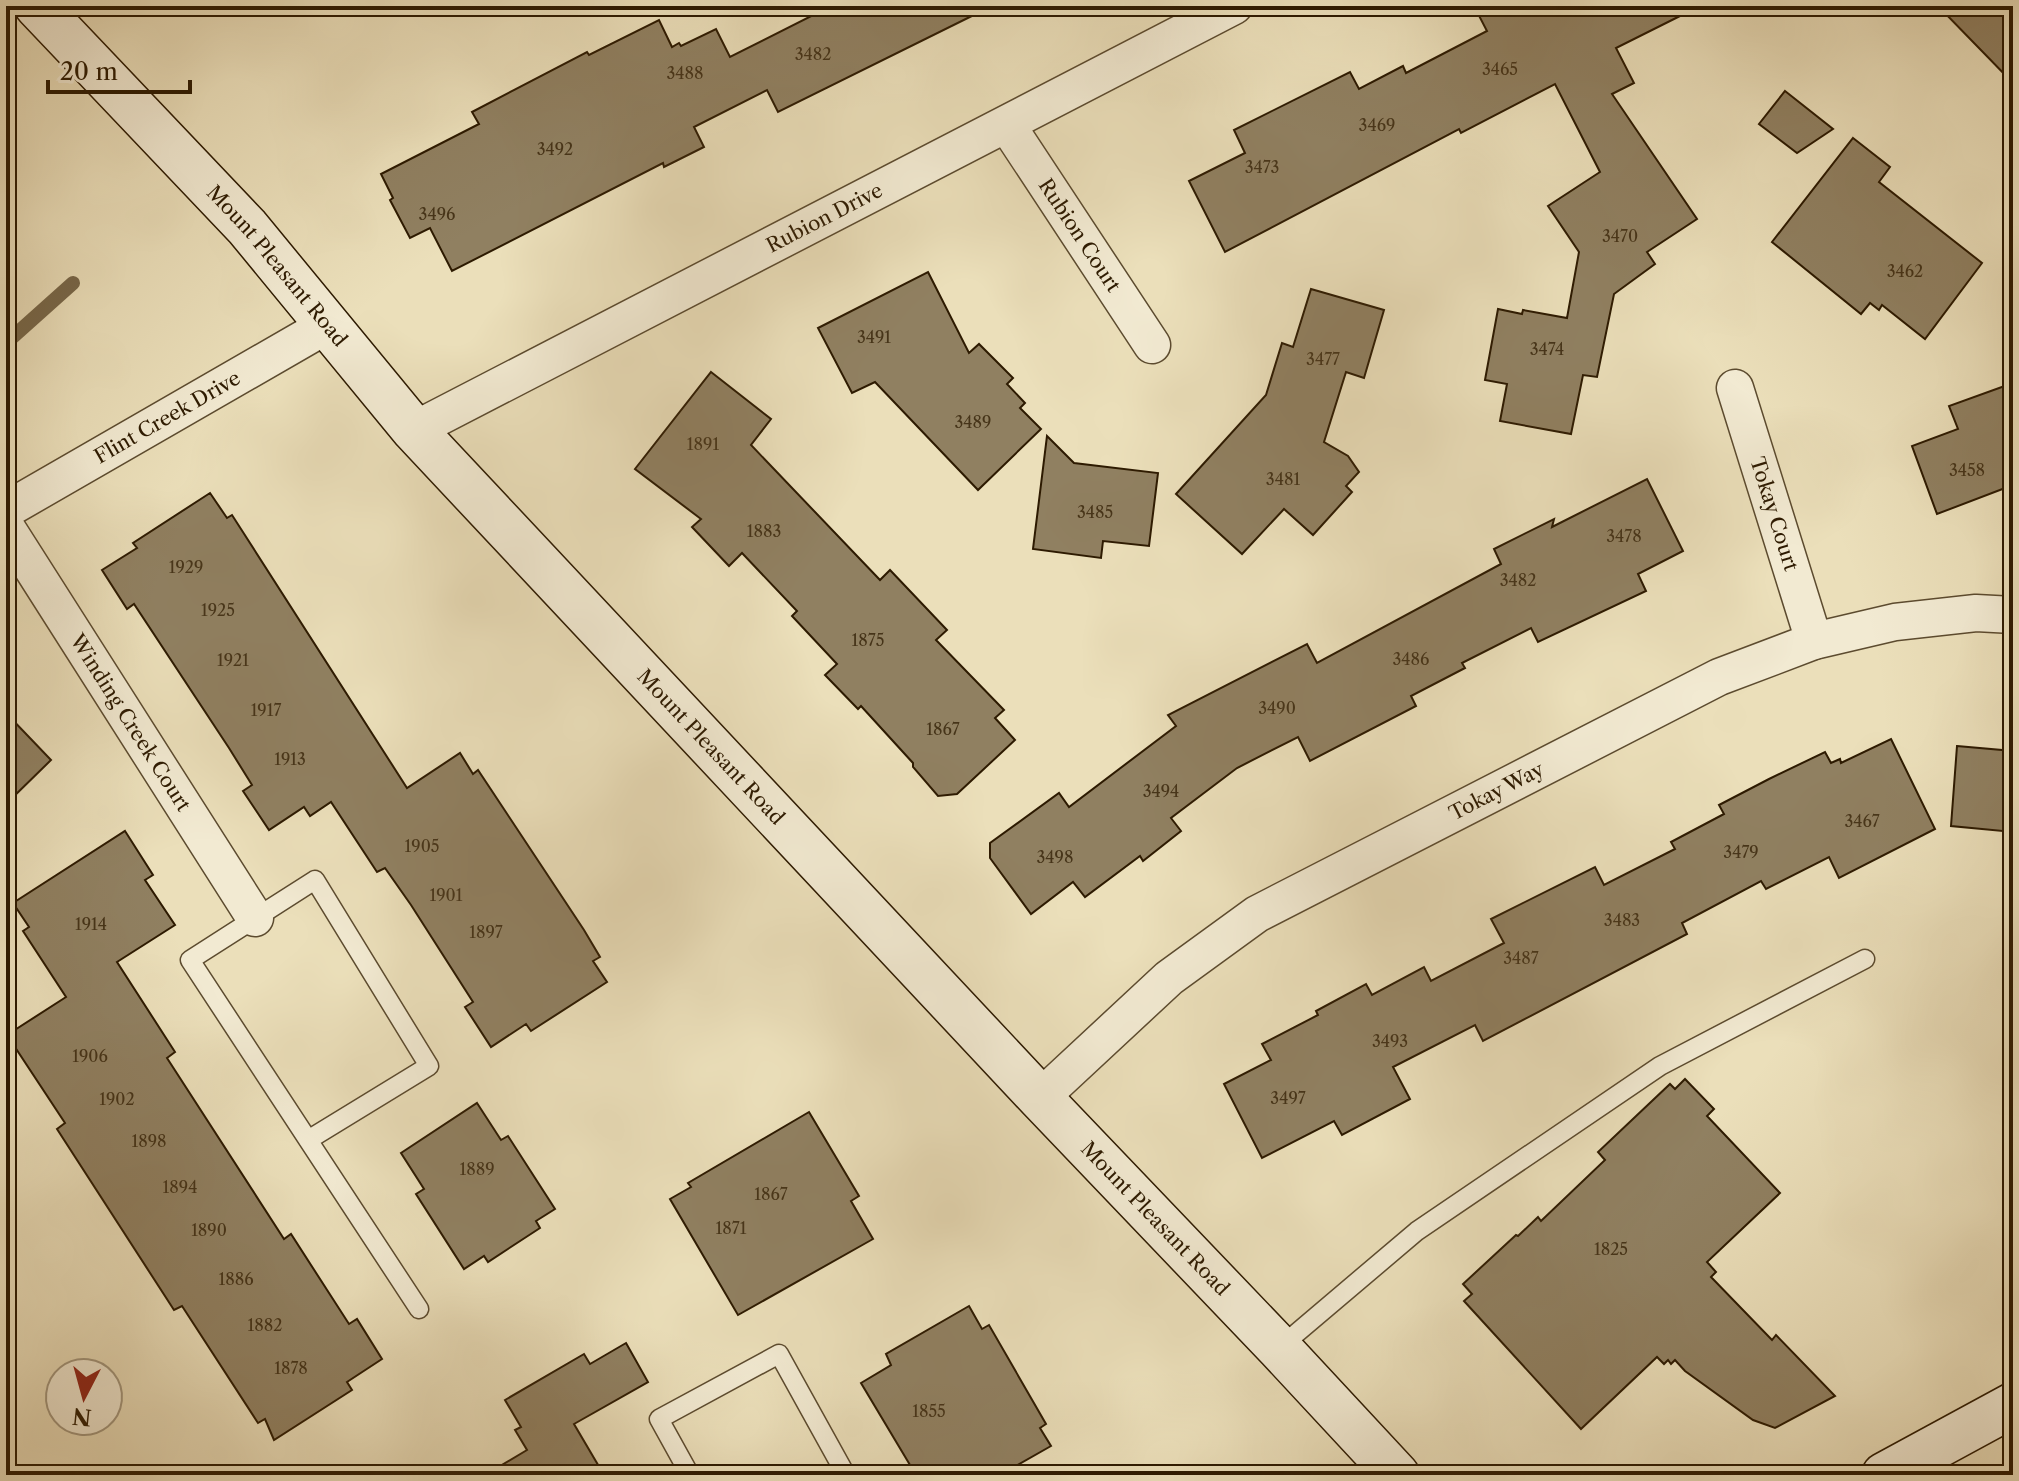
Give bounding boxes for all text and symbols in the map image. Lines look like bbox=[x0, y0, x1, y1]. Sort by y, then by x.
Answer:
scale bar bbox=[48, 44, 190, 94]
house number: 3482 bbox=[795, 44, 831, 64]
text: 20 m bbox=[60, 57, 118, 86]
house number: 3465 bbox=[1482, 59, 1518, 79]
house number: 3488 bbox=[666, 63, 704, 83]
house number: 3469 bbox=[1359, 115, 1395, 135]
house number: 3492 bbox=[537, 139, 573, 159]
house number: 3473 bbox=[1245, 157, 1279, 177]
street label: Rubion Court bbox=[1034, 174, 1126, 296]
street label: Rubion Drive bbox=[762, 178, 886, 258]
street label: Mount Pleasant Road bbox=[202, 180, 352, 351]
house number: 3496 bbox=[419, 204, 455, 224]
house number: 3470 bbox=[1602, 226, 1638, 246]
house number: 3462 bbox=[1887, 261, 1923, 281]
house number: 3491 bbox=[857, 327, 891, 347]
house number: 3474 bbox=[1530, 339, 1564, 359]
house number: 3477 bbox=[1306, 349, 1340, 369]
street label: Flint Creek Drive bbox=[90, 366, 244, 469]
house number: 3489 bbox=[955, 412, 991, 432]
house number: 1891 bbox=[687, 434, 719, 454]
street label: Tokay Court bbox=[1745, 454, 1803, 574]
house number: 3458 bbox=[1949, 460, 1985, 480]
house number: 3481 bbox=[1266, 469, 1300, 489]
house number: 3485 bbox=[1077, 502, 1113, 522]
house number: 1883 bbox=[747, 521, 781, 541]
house number: 3478 bbox=[1606, 526, 1642, 546]
house number: 1929 bbox=[169, 557, 203, 577]
house number: 3482 bbox=[1500, 570, 1536, 590]
house number: 1925 bbox=[201, 600, 235, 620]
street label: Winding Creek Court bbox=[65, 629, 196, 816]
house number: 1875 bbox=[852, 630, 884, 650]
house number: 3486 bbox=[1393, 649, 1429, 669]
house number: 1921 bbox=[217, 650, 249, 670]
street label: Mount Pleasant Road bbox=[632, 664, 789, 829]
house number: 3490 bbox=[1258, 698, 1296, 718]
house number: 1917 bbox=[251, 700, 281, 720]
house number: 1867 bbox=[926, 719, 960, 739]
house number: 1913 bbox=[274, 749, 306, 769]
street label: Tokay Way bbox=[1445, 757, 1548, 825]
house number: 3494 bbox=[1143, 781, 1179, 801]
house number: 3467 bbox=[1844, 811, 1880, 831]
house number: 1905 bbox=[405, 836, 439, 856]
house number: 3479 bbox=[1723, 842, 1759, 862]
house number: 3498 bbox=[1037, 847, 1073, 867]
house number: 1901 bbox=[430, 885, 463, 905]
house number: 3483 bbox=[1604, 910, 1640, 930]
house number: 1914 bbox=[75, 914, 107, 934]
house number: 1897 bbox=[469, 922, 503, 942]
house number: 3487 bbox=[1503, 948, 1539, 968]
house number: 3493 bbox=[1372, 1031, 1408, 1051]
house number: 1906 bbox=[72, 1046, 108, 1066]
house number: 3497 bbox=[1270, 1088, 1306, 1108]
house number: 1902 bbox=[99, 1089, 135, 1109]
house number: 1898 bbox=[131, 1131, 167, 1151]
street label: Mount Pleasant Road bbox=[1076, 1137, 1234, 1301]
house number: 1889 bbox=[459, 1159, 495, 1179]
house number: 1894 bbox=[163, 1177, 197, 1197]
house number: 1867 bbox=[754, 1184, 788, 1204]
house number: 1871 bbox=[716, 1218, 747, 1238]
house number: 1890 bbox=[191, 1220, 227, 1240]
house number: 1825 bbox=[1594, 1239, 1628, 1259]
house number: 1886 bbox=[218, 1269, 254, 1289]
house number: 1882 bbox=[248, 1315, 282, 1335]
north arrow bbox=[44, 1357, 124, 1437]
house number: 1878 bbox=[274, 1358, 308, 1378]
house number: 1855 bbox=[912, 1401, 946, 1421]
text: N bbox=[71, 1402, 93, 1431]

